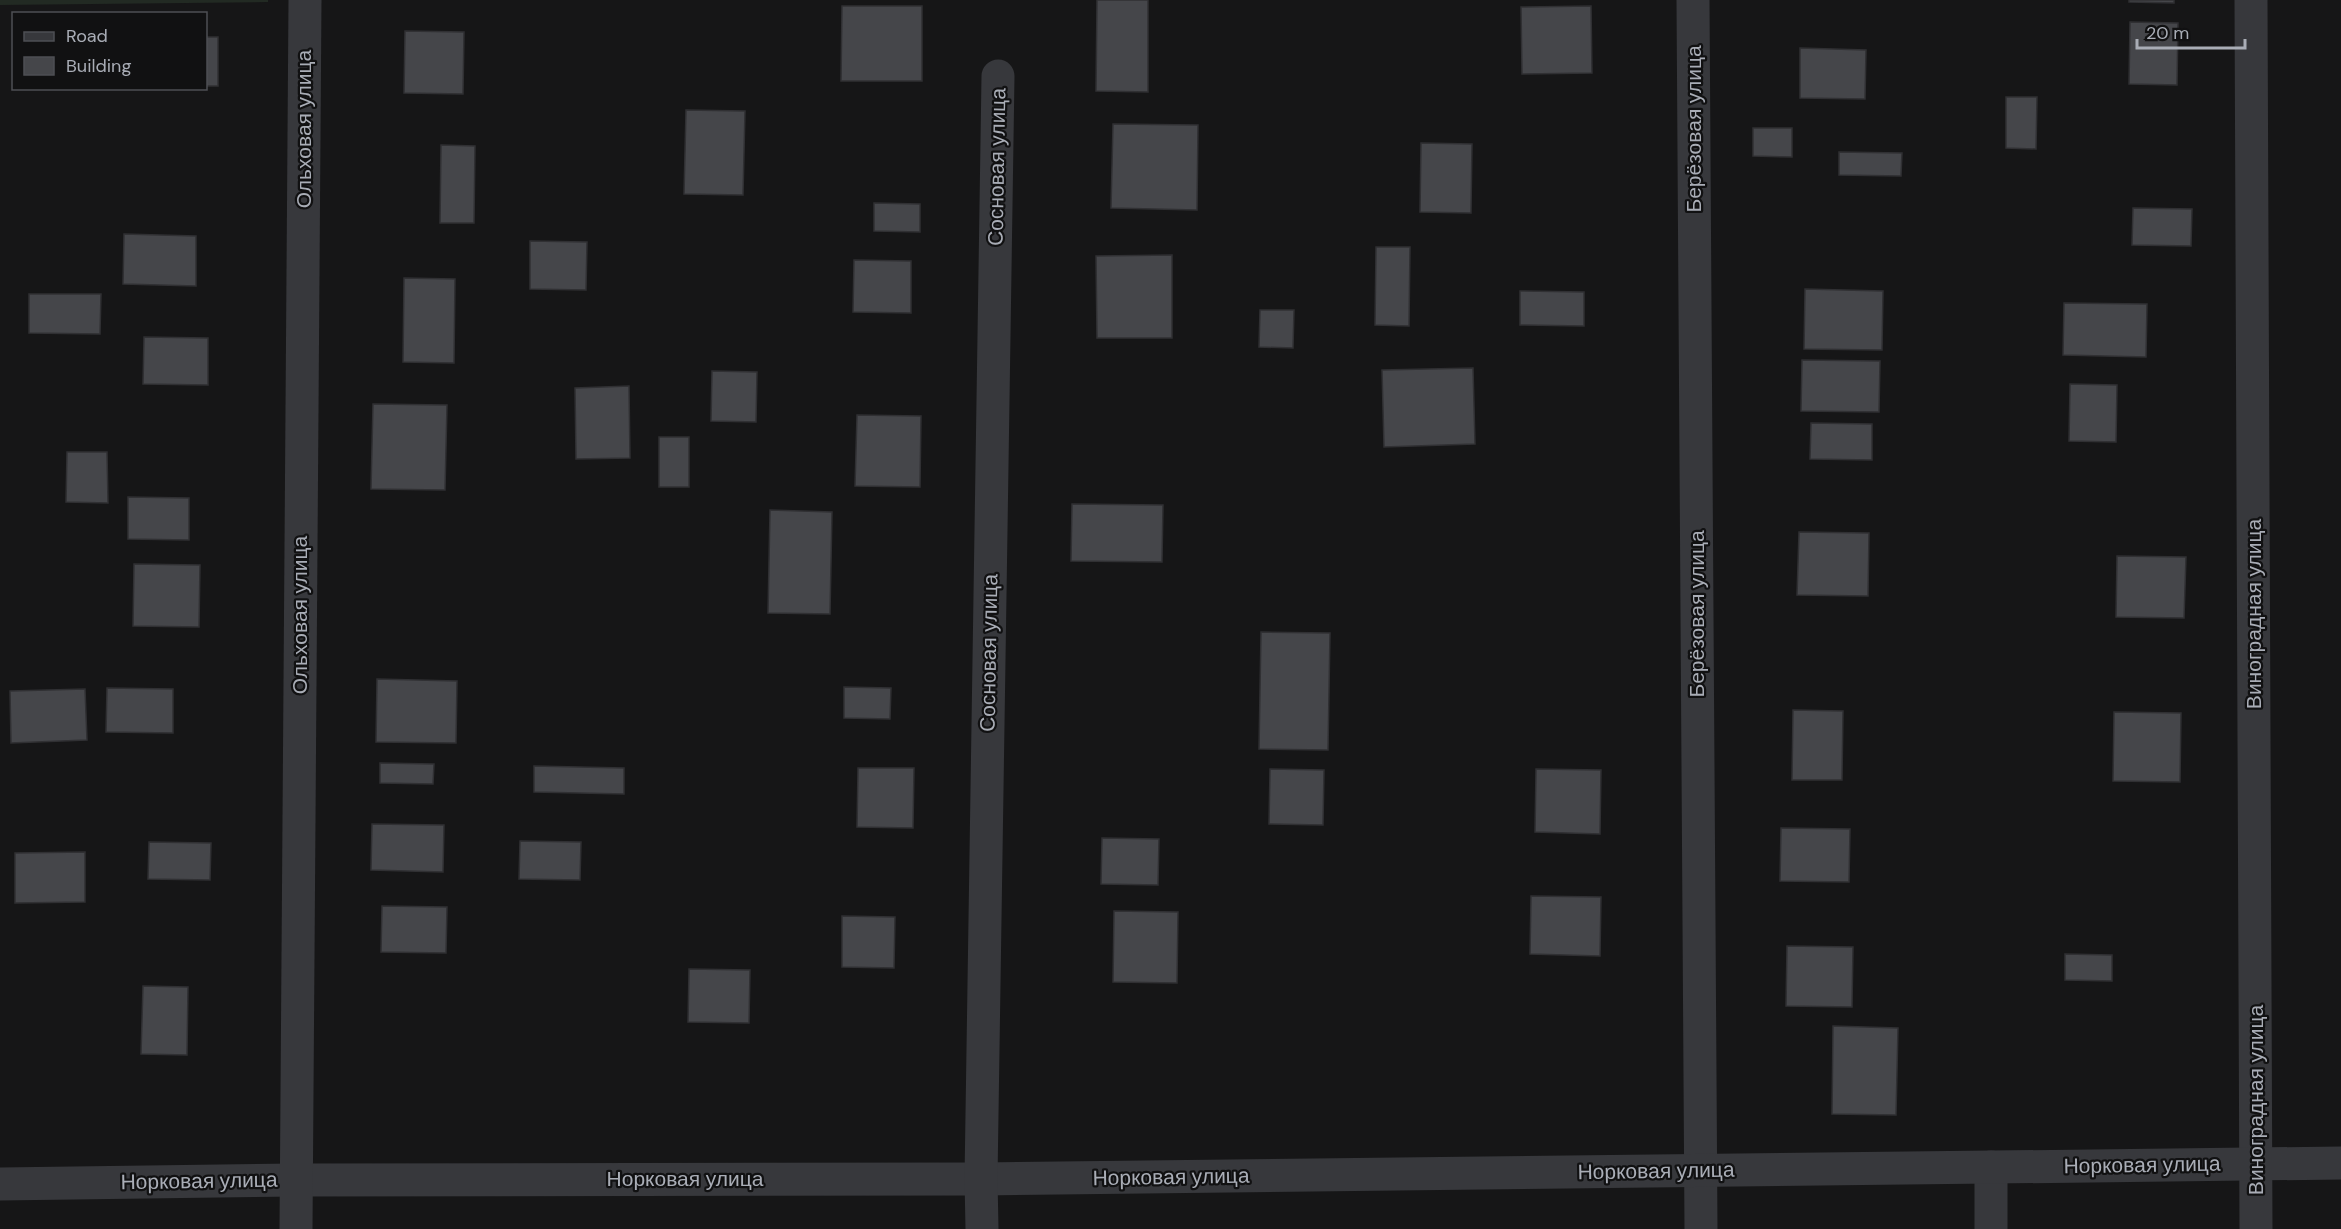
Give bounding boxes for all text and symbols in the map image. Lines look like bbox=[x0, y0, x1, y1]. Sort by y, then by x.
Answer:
legend bbox=[12, 12, 207, 90]
scale bar bbox=[2137, 12, 2245, 50]
text: 20 m bbox=[2146, 21, 2189, 45]
text: Road bbox=[66, 24, 108, 48]
street label: Берёзовая улица bbox=[1680, 45, 1708, 213]
street label: Ольховая улица bbox=[290, 49, 318, 208]
text: Building bbox=[66, 54, 131, 78]
street label: Сосновая улица bbox=[982, 88, 1012, 246]
street label: Виноградная улица bbox=[2240, 519, 2268, 709]
street label: Берёзовая улица bbox=[1683, 530, 1711, 698]
street label: Ольховая улица bbox=[286, 535, 314, 694]
street label: Сосновая улица bbox=[974, 574, 1004, 732]
street label: Виноградная улица bbox=[2242, 1005, 2270, 1195]
street label: Норковая улица bbox=[2063, 1150, 2221, 1180]
street label: Норковая улица bbox=[1577, 1156, 1735, 1186]
street label: Норковая улица bbox=[1092, 1162, 1250, 1192]
street label: Норковая улица bbox=[607, 1165, 764, 1193]
street label: Норковая улица bbox=[120, 1166, 278, 1196]

